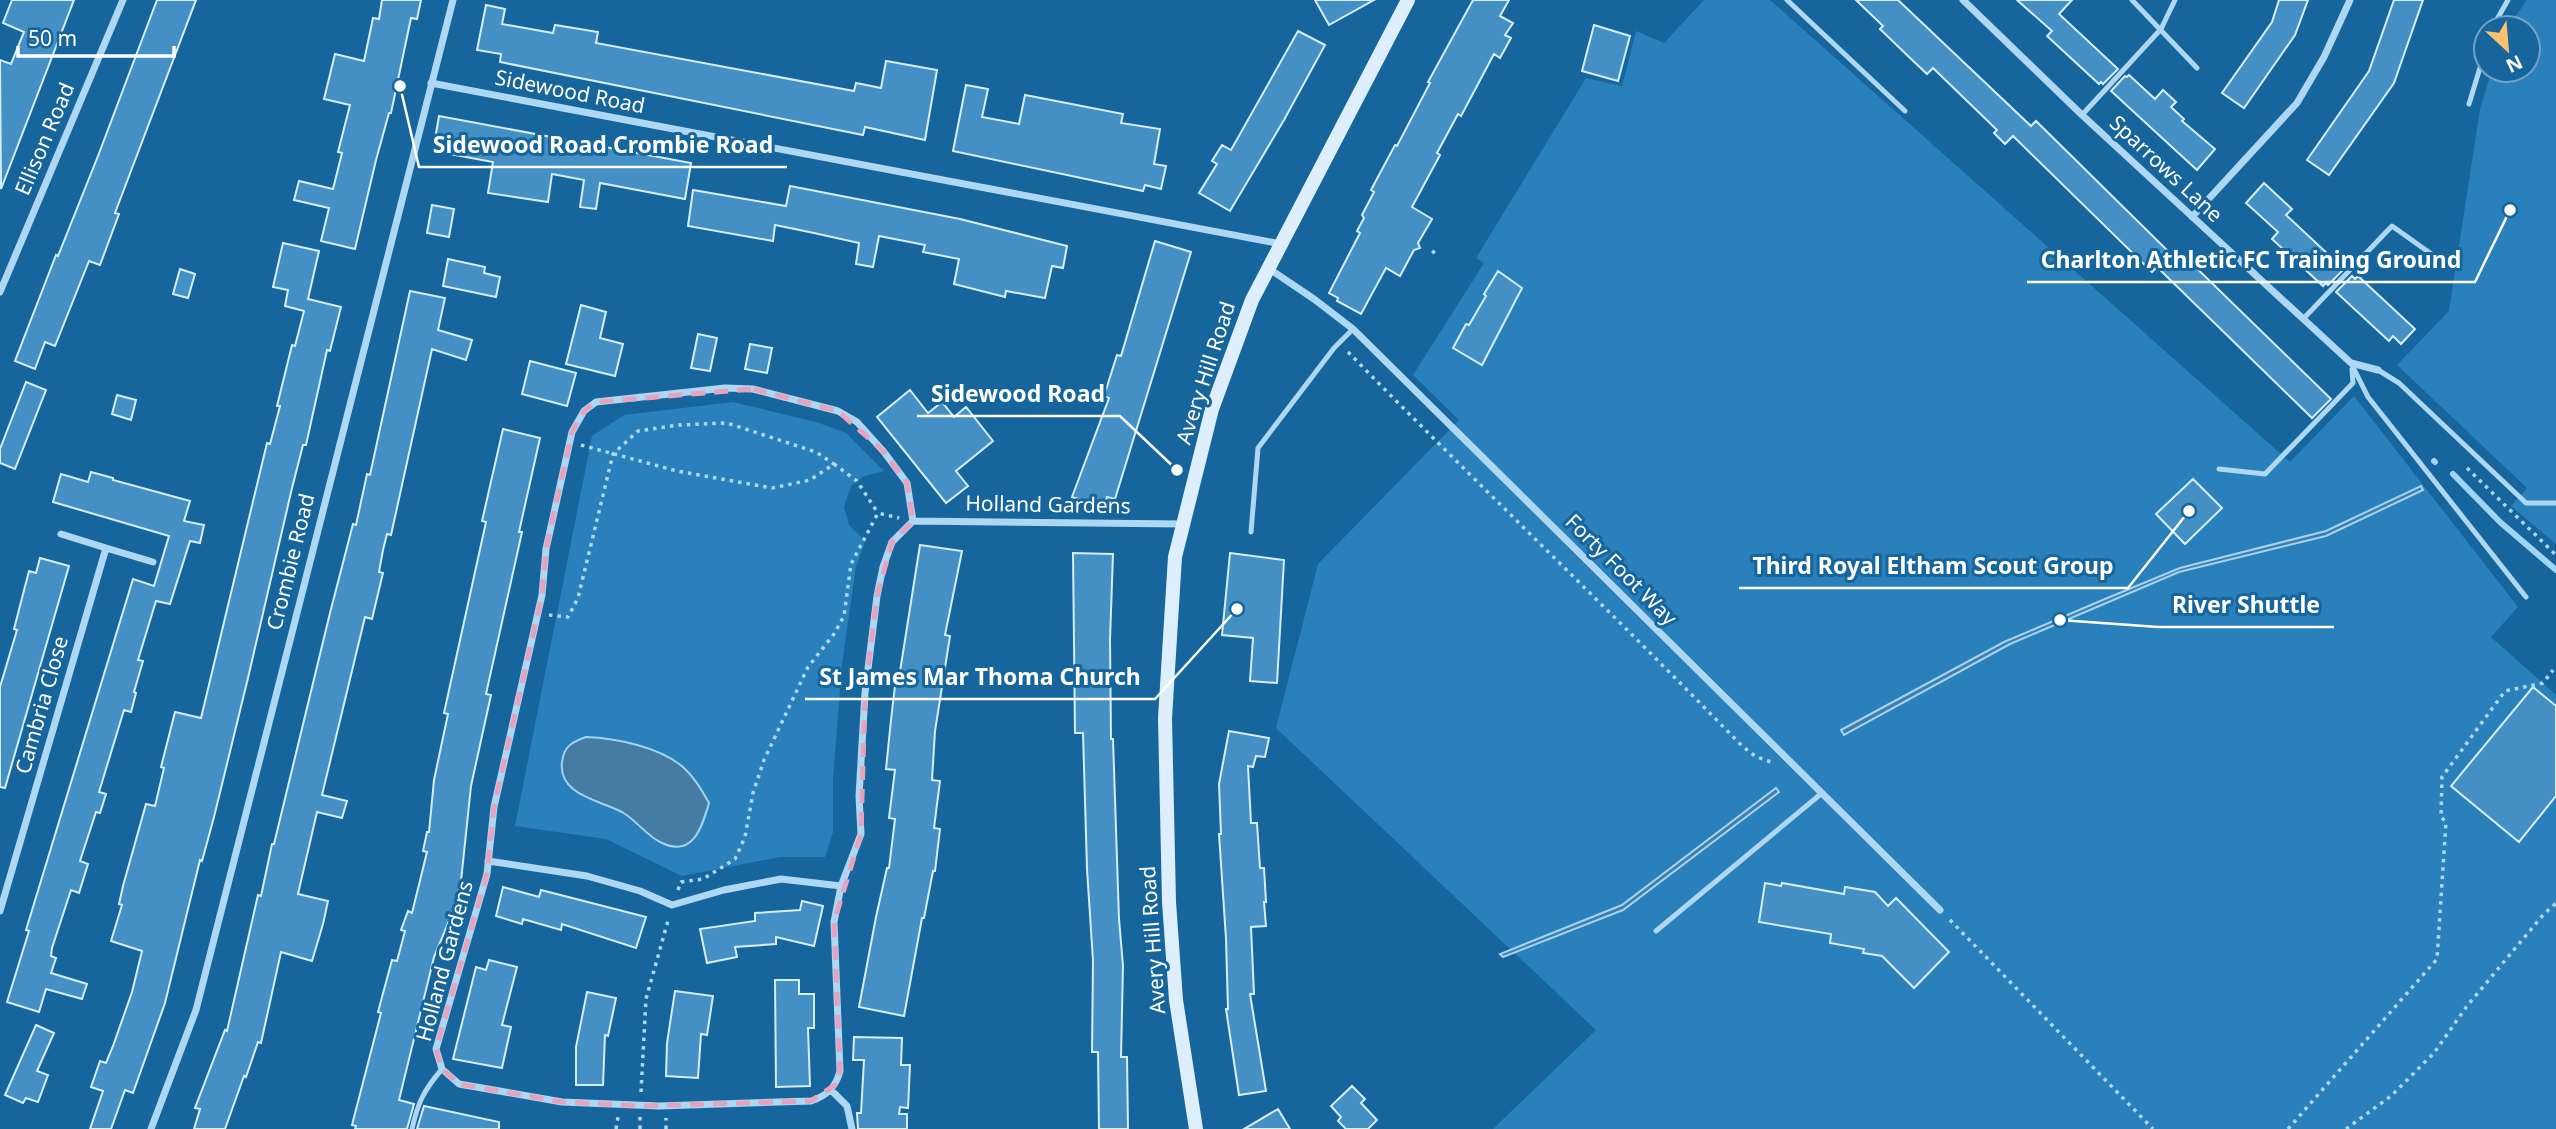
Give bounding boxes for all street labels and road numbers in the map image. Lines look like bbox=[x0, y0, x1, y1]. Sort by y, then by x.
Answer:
street label: Sidewood Road bbox=[493, 63, 647, 119]
street label: Ellison Road bbox=[8, 78, 80, 199]
street label: Sparrows Lane bbox=[2104, 109, 2229, 228]
street label: Avery Hill Road bbox=[1169, 298, 1241, 448]
street label: Holland Gardens bbox=[965, 489, 1131, 519]
street label: Crombie Road bbox=[260, 490, 321, 633]
street label: Forty Foot Way bbox=[1560, 507, 1684, 631]
street label: Cambria Close bbox=[8, 633, 74, 777]
street label: Avery Hill Road bbox=[1133, 865, 1171, 1015]
street label: Holland Gardens bbox=[409, 877, 479, 1044]

